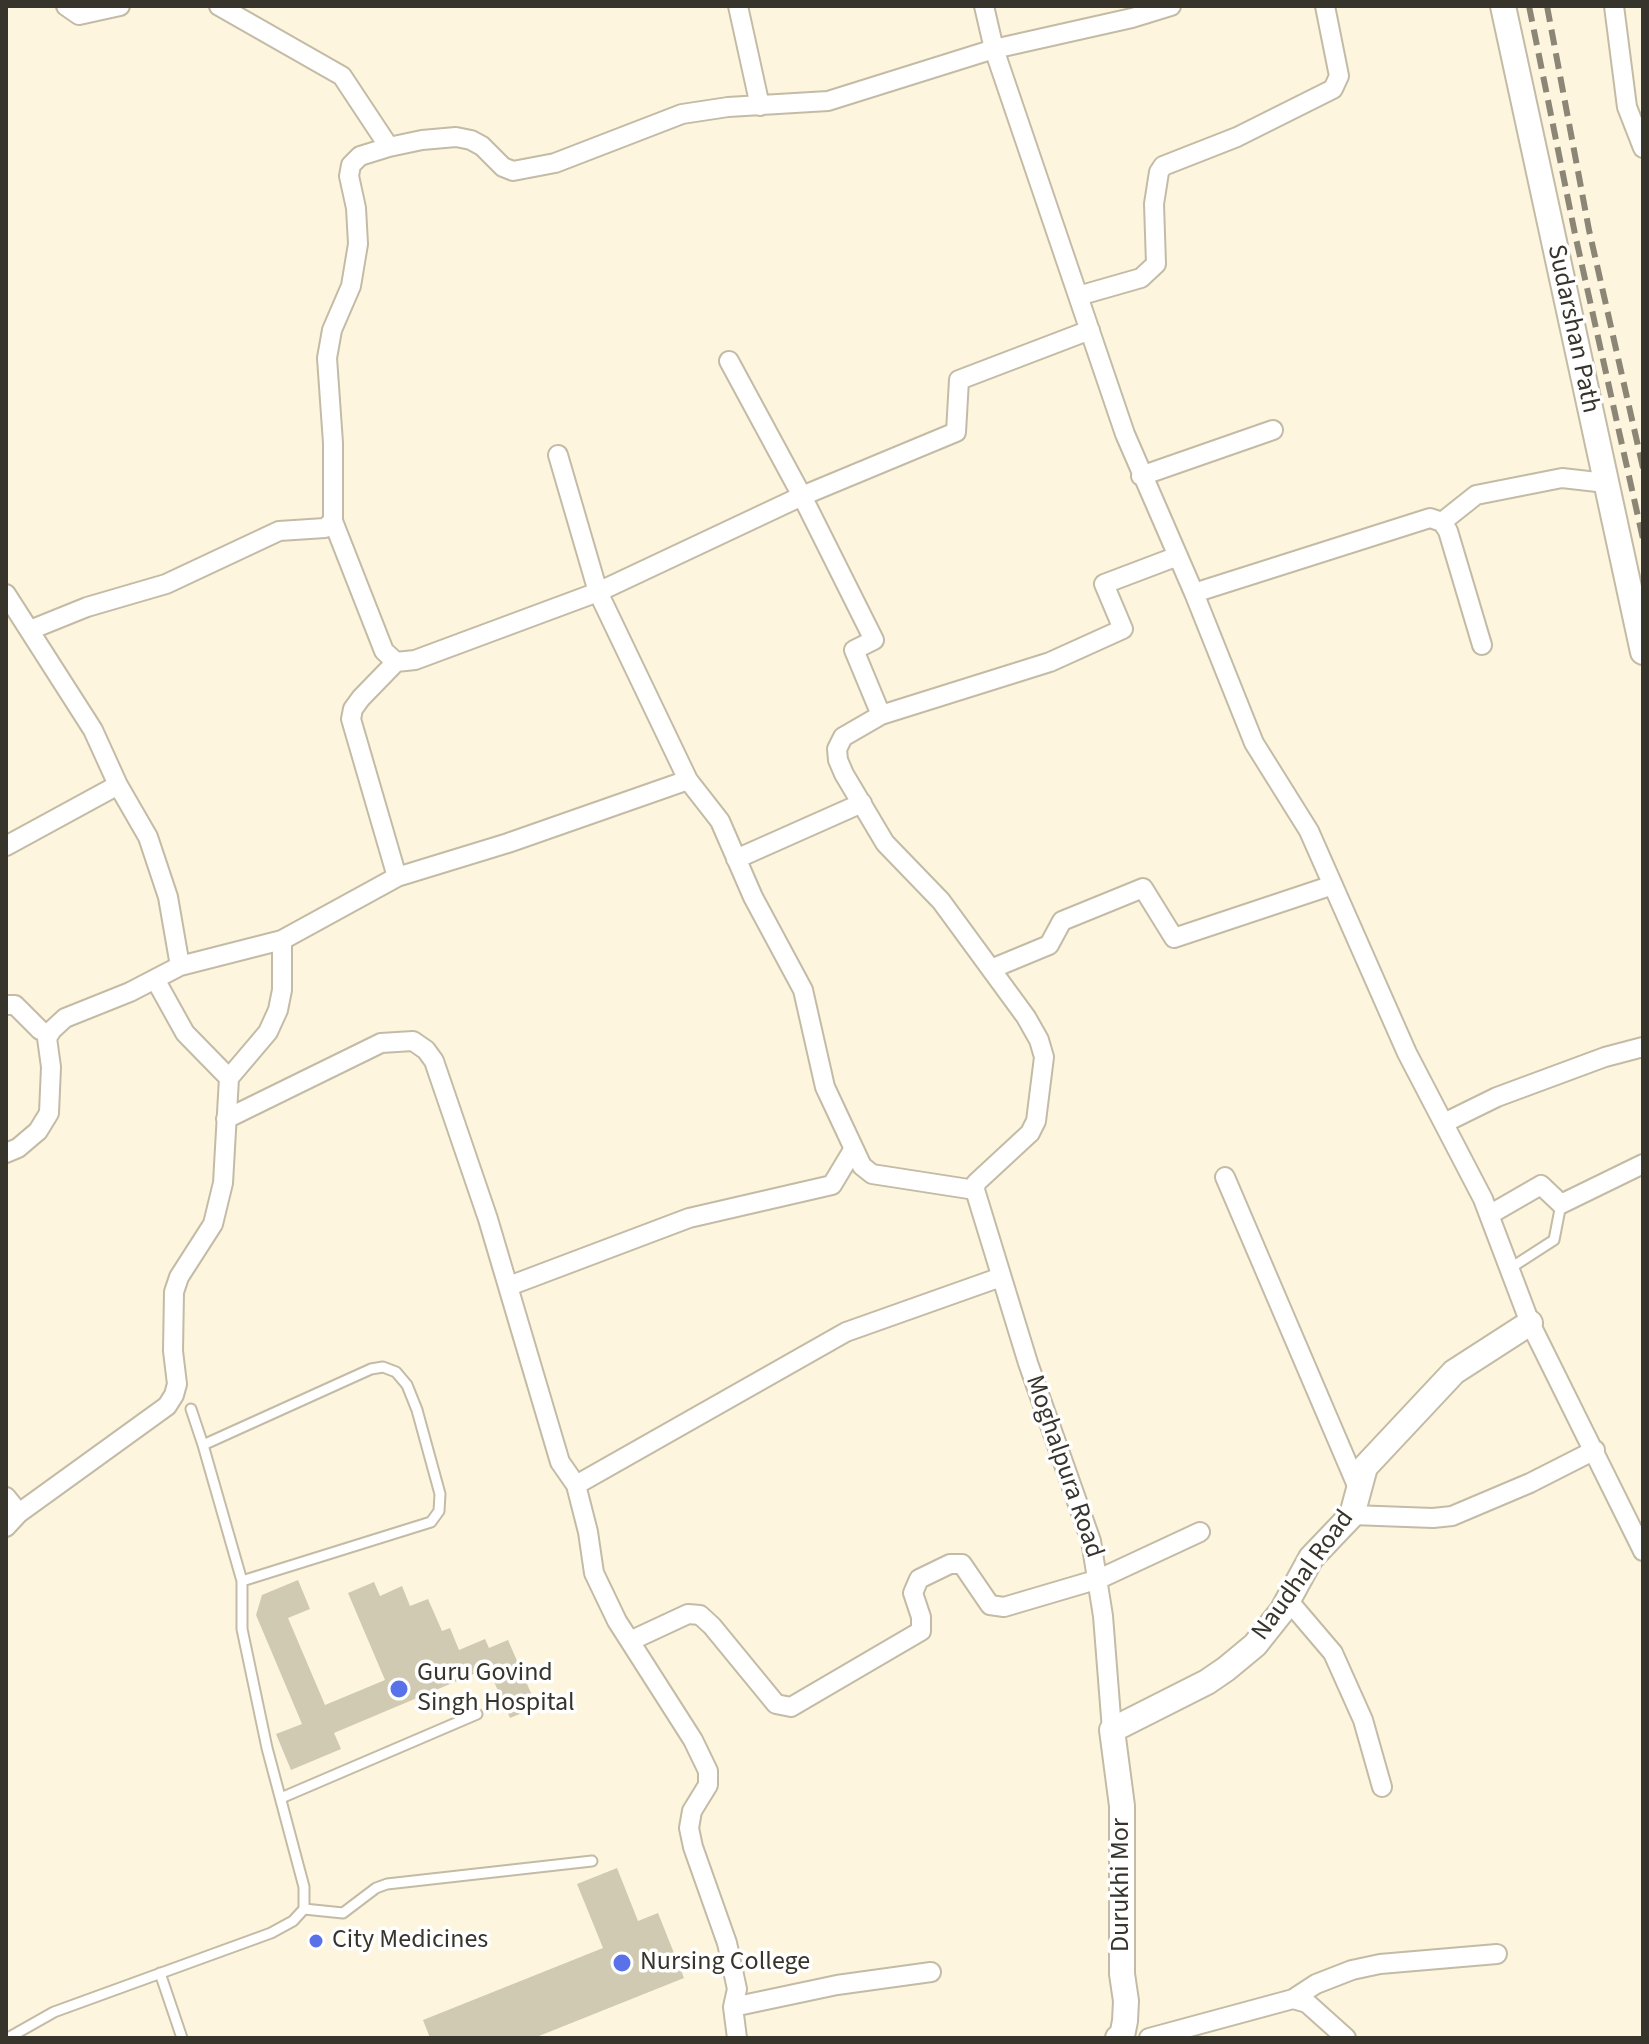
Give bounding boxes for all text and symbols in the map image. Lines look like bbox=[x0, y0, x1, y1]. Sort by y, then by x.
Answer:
street label: Sudarshan Path bbox=[1539, 242, 1605, 416]
street label: Moghalpura Road bbox=[1017, 1372, 1109, 1562]
street label: Naudhal Road bbox=[1246, 1505, 1362, 1647]
place label: Guru Govind Singh Hospital bbox=[417, 1658, 575, 1720]
marker: Guru Govind Singh Hospital bbox=[388, 1678, 410, 1700]
street label: Durukhi Mor bbox=[1106, 1818, 1138, 1952]
place label: City Medicines bbox=[332, 1925, 488, 1957]
marker: City Medicines bbox=[307, 1932, 325, 1950]
place label: Nursing College bbox=[640, 1947, 810, 1979]
marker: Nursing College bbox=[611, 1952, 633, 1974]

